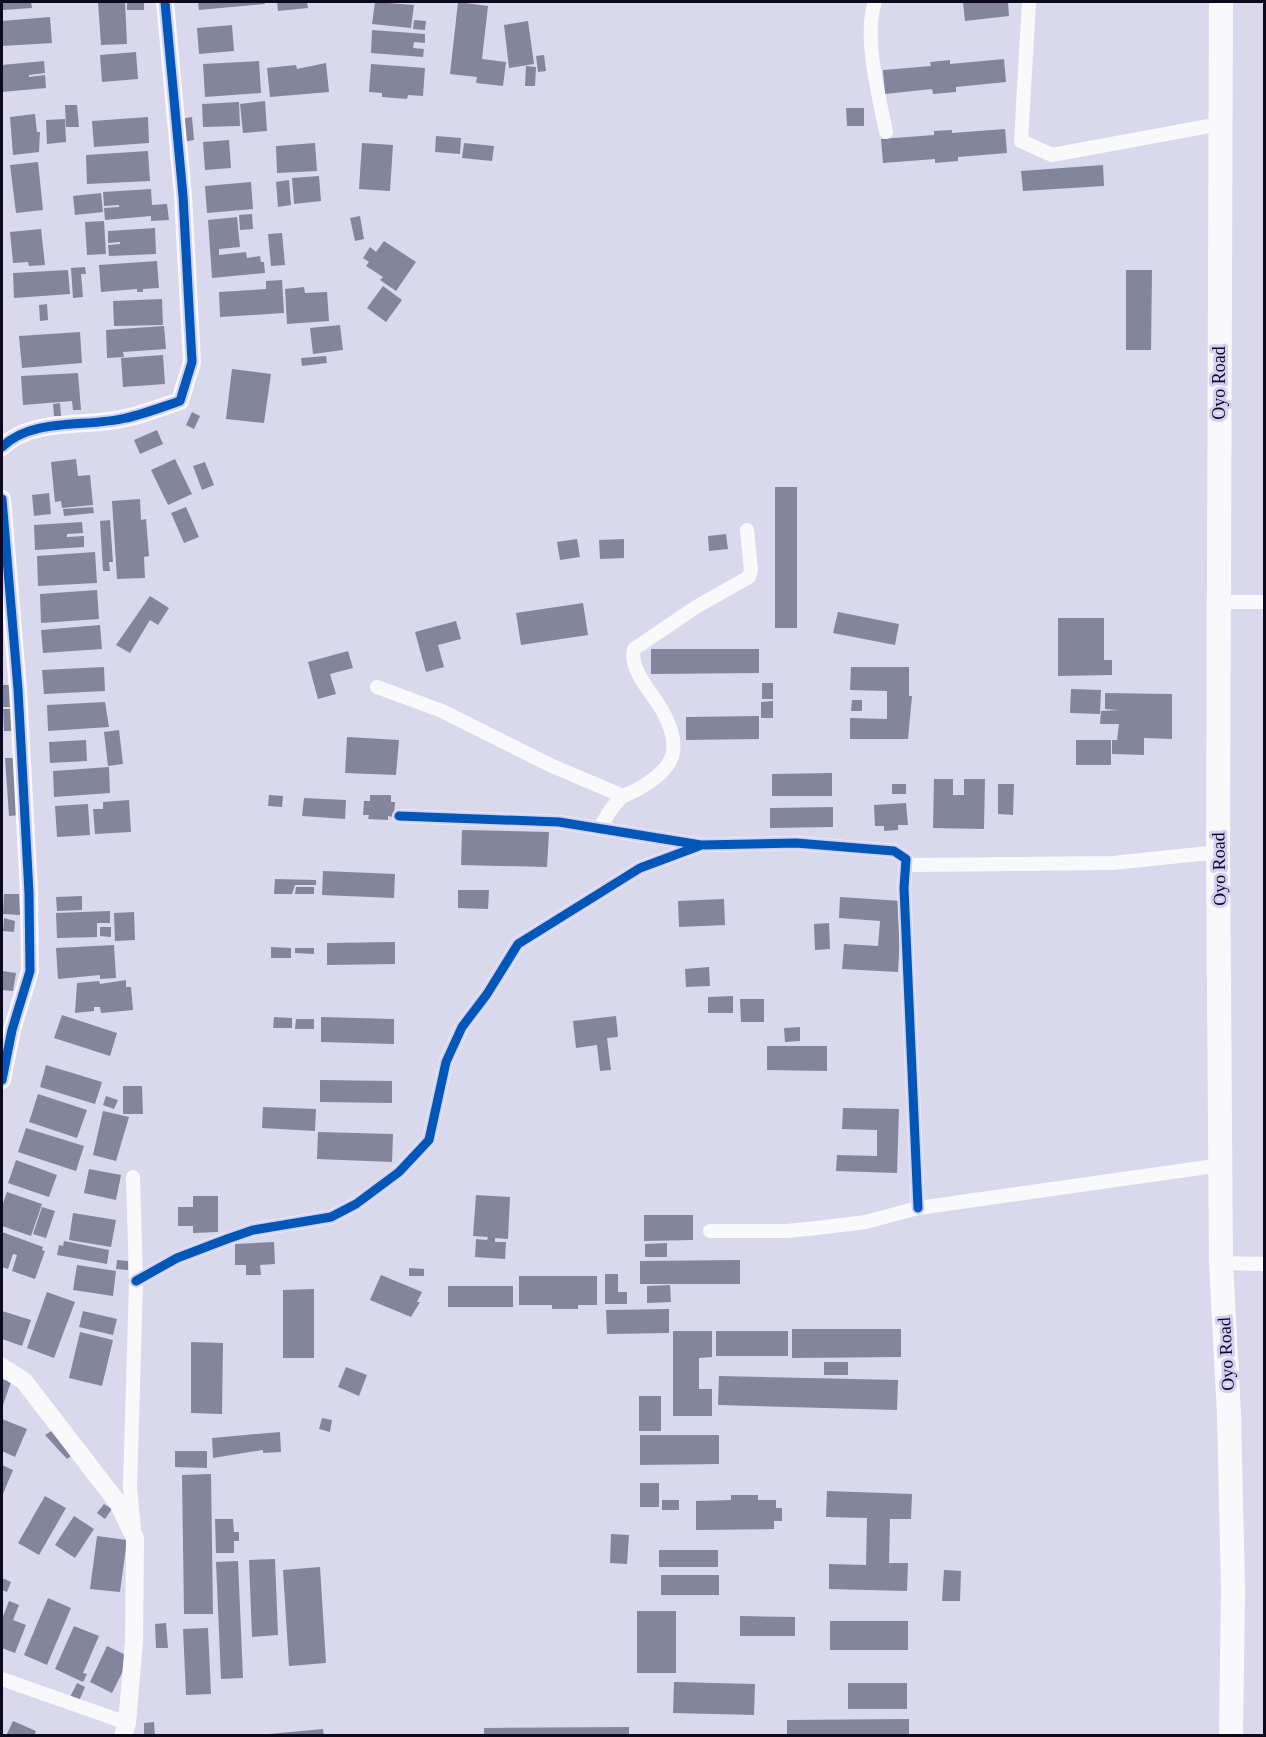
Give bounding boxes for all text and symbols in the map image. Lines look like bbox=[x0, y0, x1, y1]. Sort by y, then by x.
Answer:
street label: Oyo Road bbox=[1209, 346, 1229, 420]
street label: Oyo Road bbox=[1208, 832, 1230, 906]
street label: Oyo Road bbox=[1214, 1317, 1238, 1391]

